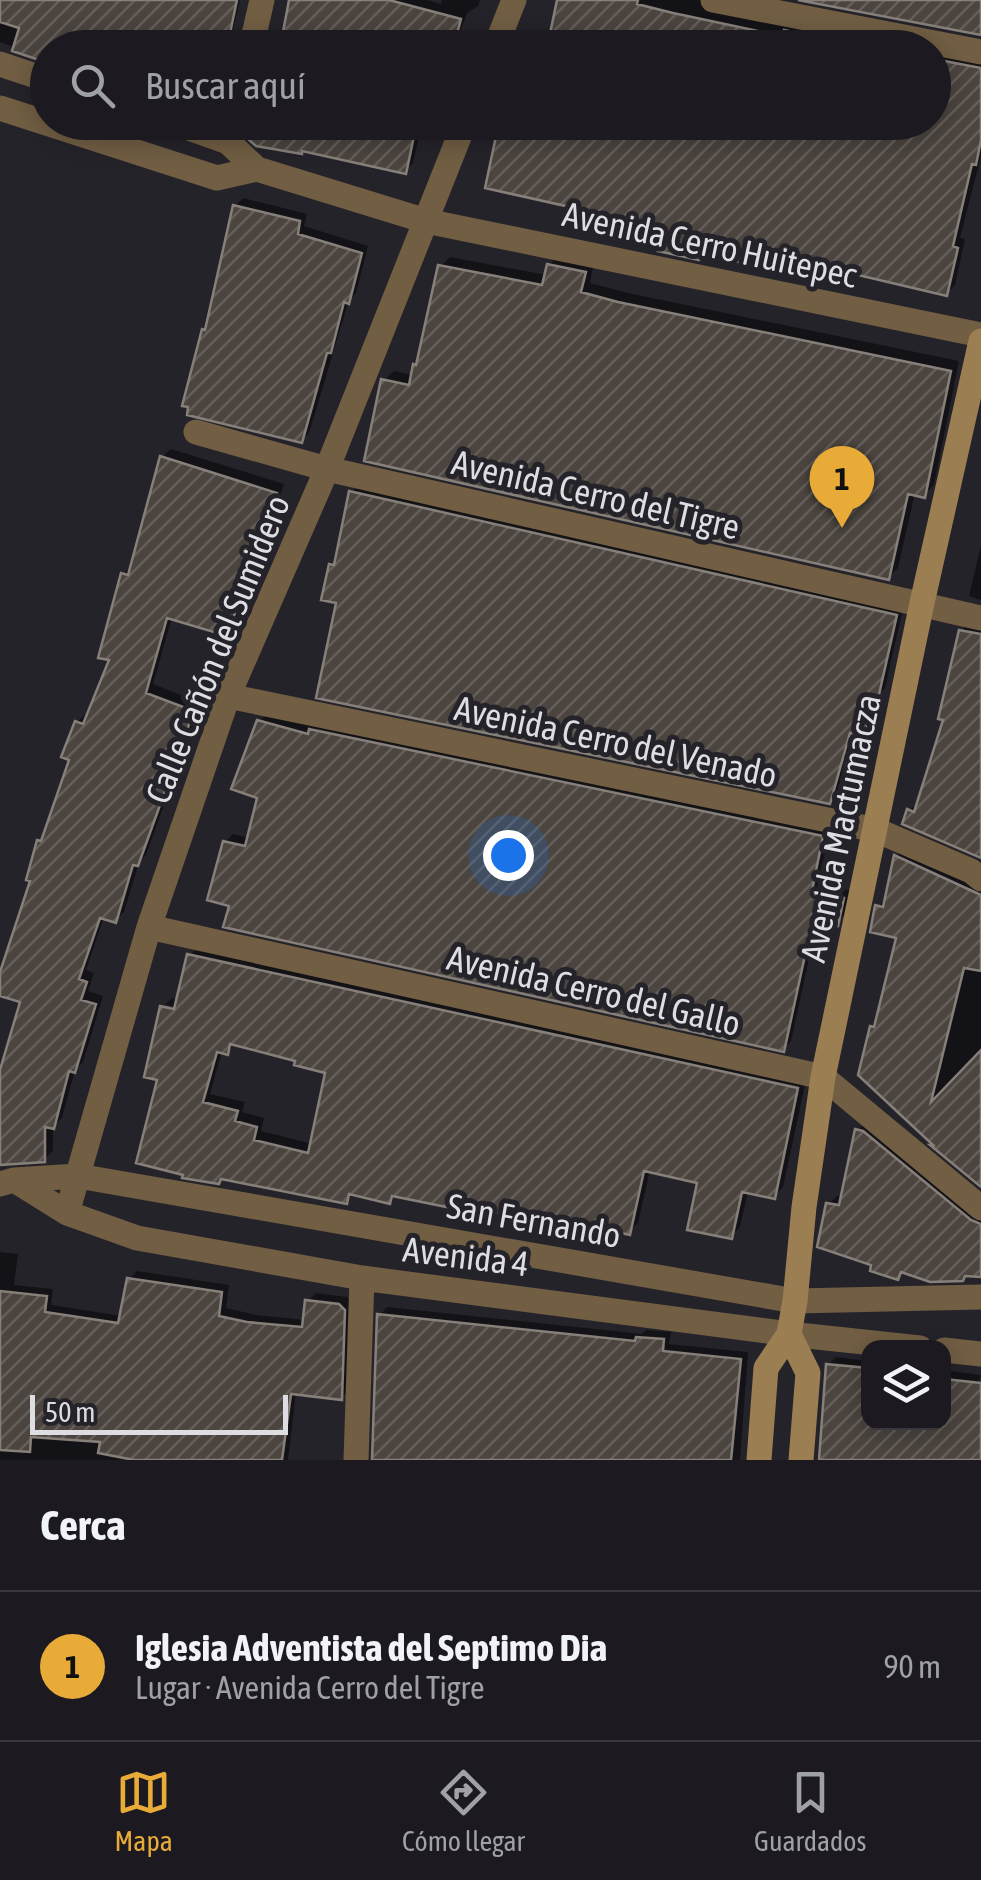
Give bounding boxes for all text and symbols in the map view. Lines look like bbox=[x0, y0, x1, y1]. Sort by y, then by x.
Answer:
search box bbox=[30, 30, 951, 140]
icon: search bbox=[65, 58, 120, 113]
text: Buscar aquí bbox=[145, 64, 306, 107]
street label: Avenida Cerro Huitepec bbox=[559, 193, 861, 295]
street label: Avenida Cerro del Tigre bbox=[448, 441, 744, 547]
pin: 1 bbox=[810, 446, 874, 528]
street label: Calle Cañón del Sumidero bbox=[137, 489, 297, 809]
street label: Avenida Cerro del Venado bbox=[451, 687, 781, 795]
street label: Avenida Mactumacza bbox=[792, 690, 888, 966]
your location bbox=[483, 830, 534, 881]
street label: Avenida Cerro del Gallo bbox=[444, 937, 744, 1043]
street label: San Fernando bbox=[444, 1185, 624, 1255]
street label: Avenida 4 bbox=[401, 1228, 531, 1284]
map controls bbox=[861, 1340, 951, 1430]
button: layers bbox=[861, 1340, 951, 1430]
scale bar bbox=[30, 1390, 288, 1434]
text: 50 m bbox=[45, 1396, 95, 1428]
text: Cerca bbox=[40, 1501, 125, 1549]
text: Iglesia Adventista del Septimo Dia bbox=[135, 1626, 607, 1669]
text: 1 bbox=[65, 1648, 80, 1685]
text: 90 m bbox=[883, 1648, 941, 1685]
text: Lugar · Avenida Cerro del Tigre bbox=[135, 1669, 485, 1706]
tab: Mapa bbox=[115, 1765, 173, 1857]
tab: Cómo llegar bbox=[402, 1765, 525, 1857]
tab: Guardados bbox=[754, 1765, 866, 1857]

